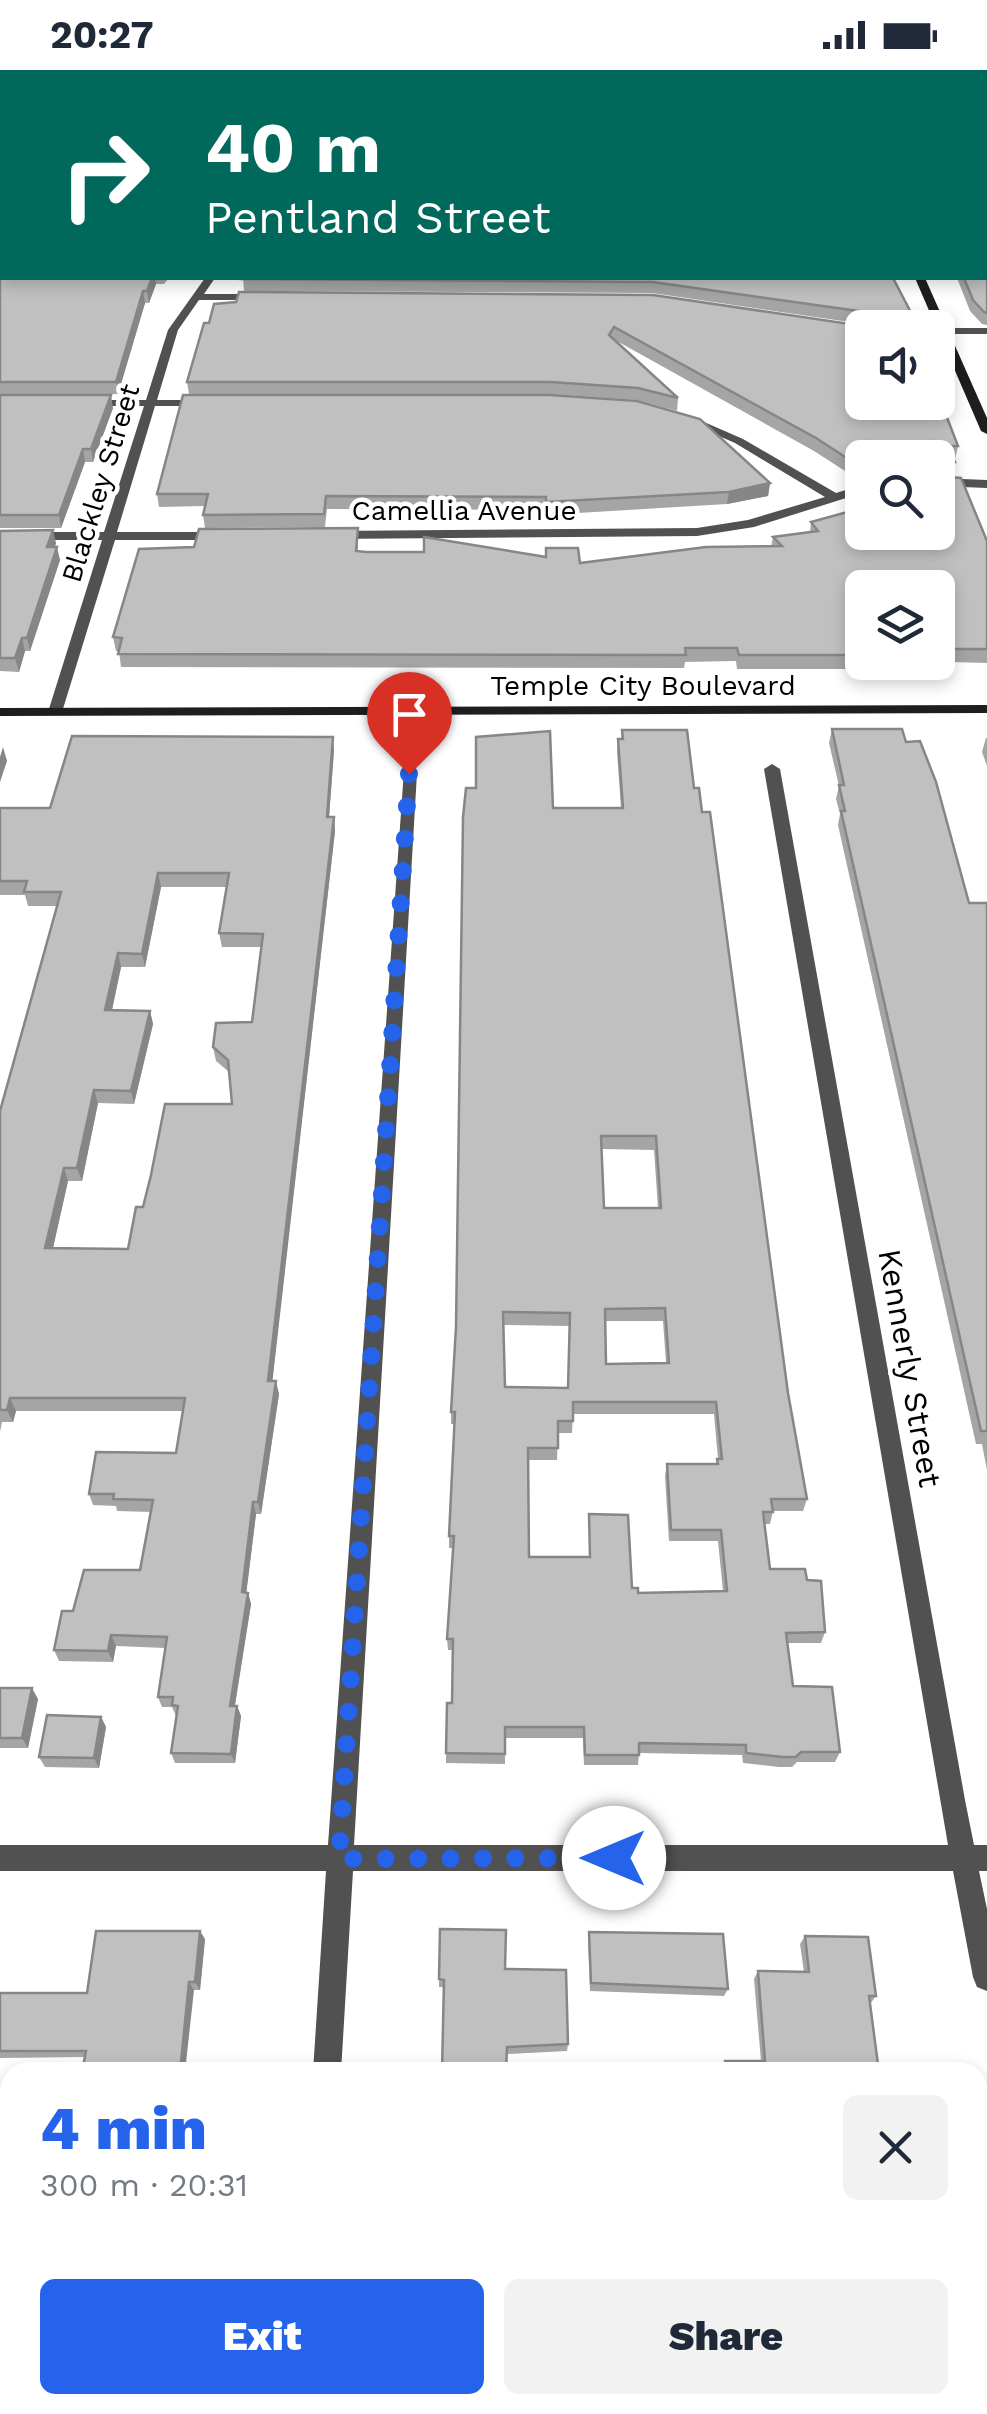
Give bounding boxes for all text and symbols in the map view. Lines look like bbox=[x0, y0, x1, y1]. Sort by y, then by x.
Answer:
text: 20:27 bbox=[50, 13, 154, 57]
text: 40 m bbox=[205, 107, 381, 189]
icon: right bbox=[40, 110, 170, 240]
text: Pentland Street bbox=[205, 191, 551, 244]
map controls bbox=[845, 310, 955, 680]
button: sound bbox=[845, 310, 955, 420]
street label: Blackley Street bbox=[55, 380, 146, 586]
button: search bbox=[845, 440, 955, 550]
street label: Camellia Avenue bbox=[351, 494, 577, 527]
button: layers bbox=[845, 570, 955, 680]
street label: Temple City Boulevard bbox=[490, 669, 796, 702]
pin bbox=[367, 672, 452, 775]
icon: arrive bbox=[382, 687, 437, 742]
street label: Kennerly Street bbox=[870, 1246, 950, 1490]
position arrow bbox=[562, 1806, 666, 1910]
text: 4 min bbox=[40, 2093, 207, 2164]
button: close bbox=[843, 2095, 948, 2200]
text: 300 m · 20:31 bbox=[40, 2166, 248, 2204]
button: Exit bbox=[40, 2279, 484, 2394]
button: Share bbox=[504, 2279, 948, 2394]

